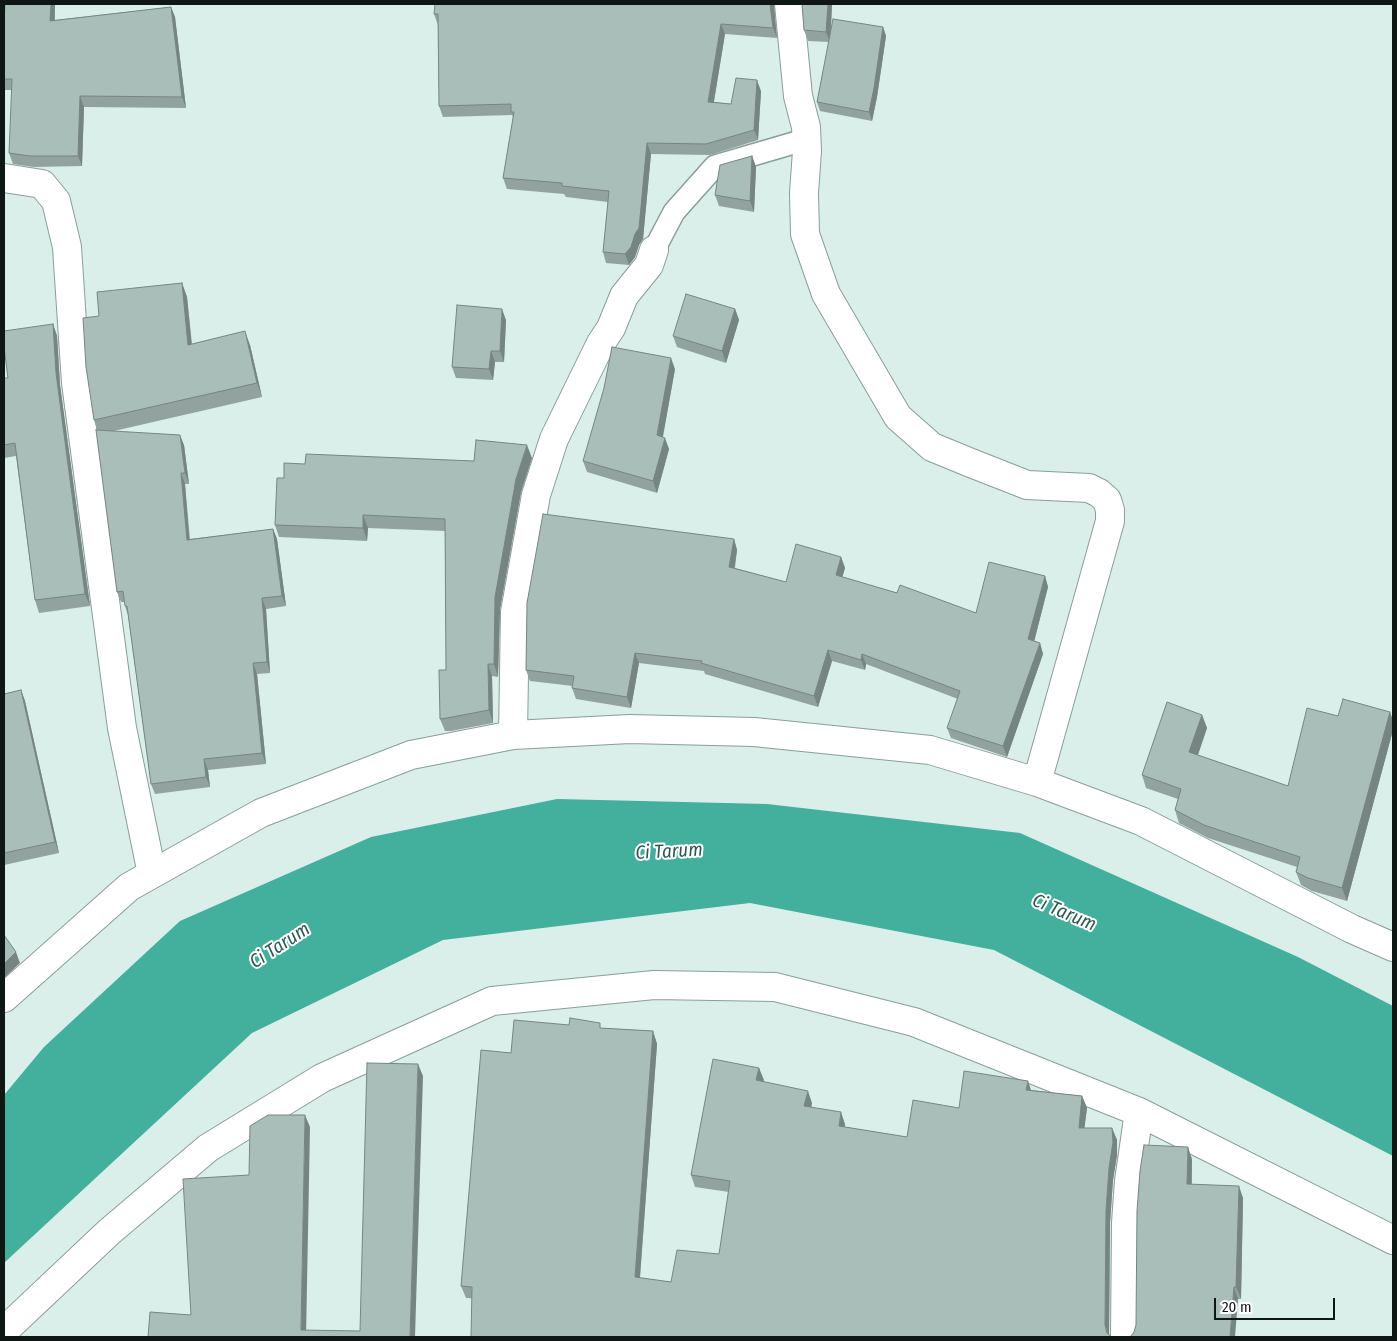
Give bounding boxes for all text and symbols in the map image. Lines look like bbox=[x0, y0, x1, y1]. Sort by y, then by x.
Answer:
water label: Ci Tarum bbox=[635, 839, 703, 865]
water label: Ci Tarum bbox=[1029, 889, 1099, 937]
water label: Ci Tarum bbox=[246, 918, 314, 974]
scale bar bbox=[1217, 1288, 1338, 1320]
text: 20 m bbox=[1222, 1298, 1252, 1316]

